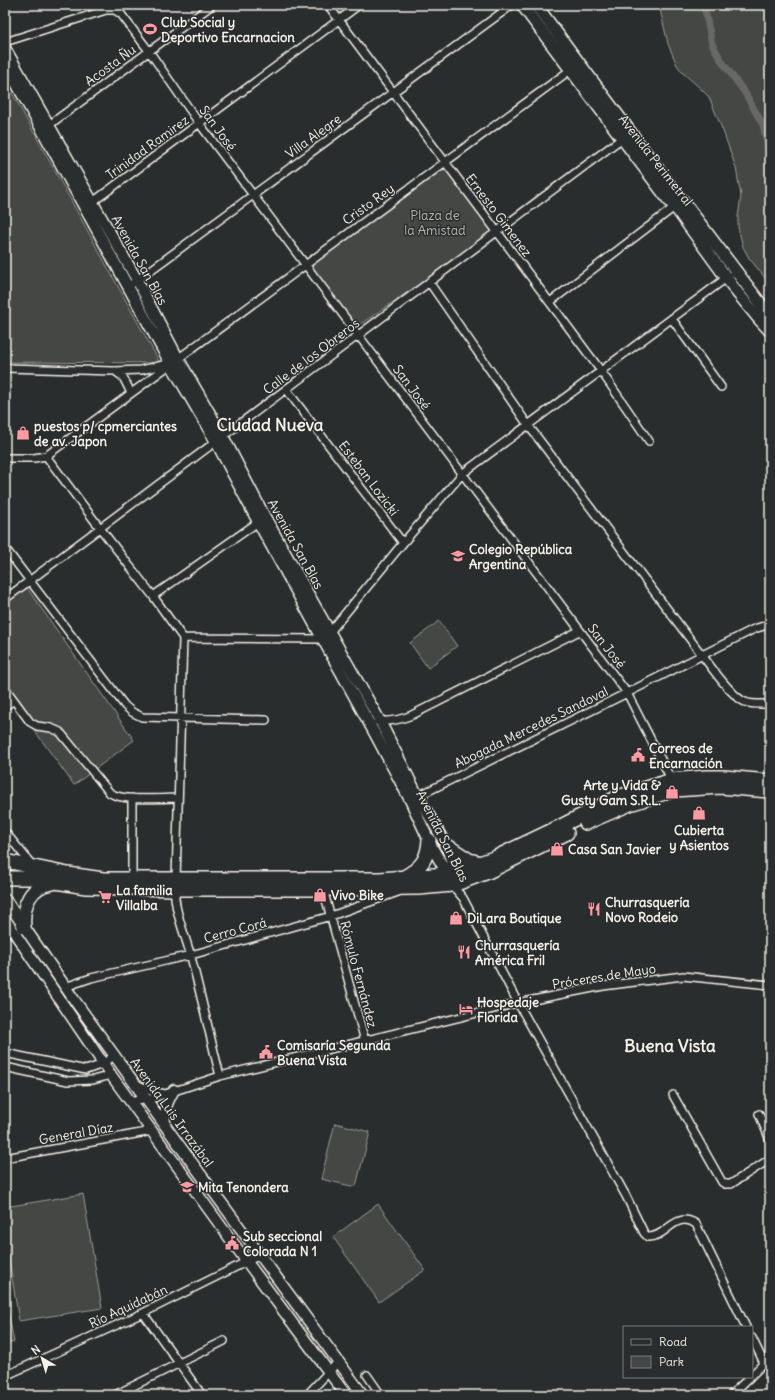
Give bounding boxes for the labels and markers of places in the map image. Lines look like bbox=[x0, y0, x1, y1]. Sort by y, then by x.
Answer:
place label: Club Social y Deportivo Encarnacion bbox=[161, 14, 295, 46]
sports icon: Club Social y Deportivo Encarnacion bbox=[142, 21, 158, 37]
place label: puestos p/ cpmerciantes de av. Japon bbox=[34, 418, 177, 450]
shop icon: puestos p/ cpmerciantes de av. Japon bbox=[15, 425, 31, 441]
place label: Colegio República Argentina bbox=[469, 541, 573, 573]
school or university icon: Colegio República Argentina bbox=[450, 548, 466, 564]
place label: Correos de Encarnación bbox=[649, 740, 723, 772]
public building icon: Correos de Encarnación bbox=[630, 747, 646, 763]
place label: Arte y Vida & Gusty Gam S.R.L. bbox=[561, 777, 661, 809]
shop icon: Arte y Vida & Gusty Gam S.R.L. bbox=[664, 784, 680, 800]
shop icon: Cubierta y Asientos bbox=[691, 805, 707, 821]
place label: Cubierta y Asientos bbox=[669, 822, 729, 854]
shop icon: Casa San Javier bbox=[549, 841, 565, 857]
place label: Casa San Javier bbox=[568, 841, 662, 858]
place label: La familia Villalba bbox=[116, 882, 173, 914]
shop icon: Vivo Bike bbox=[312, 887, 328, 903]
place label: Vivo Bike bbox=[331, 887, 384, 904]
supermarket icon: La familia Villalba bbox=[97, 889, 113, 905]
place label: Churrasquería Novo Rodeio bbox=[605, 894, 690, 926]
restaurant icon: Churrasquería Novo Rodeio bbox=[586, 901, 602, 917]
shop icon: DiLara Boutique bbox=[448, 910, 464, 926]
place label: DiLara Boutique bbox=[467, 910, 562, 927]
place label: Churrasquería América Fril bbox=[475, 937, 560, 969]
restaurant icon: Churrasquería América Fril bbox=[456, 944, 472, 960]
place label: Hospedaje Florida bbox=[477, 994, 539, 1026]
hotel icon: Hospedaje Florida bbox=[458, 1001, 474, 1017]
place label: Comisaría Segunda Buena Vista bbox=[277, 1037, 391, 1069]
public building icon: Comisaría Segunda Buena Vista bbox=[258, 1044, 274, 1060]
school or university icon: Mita Tenondera bbox=[179, 1179, 195, 1195]
place label: Mita Tenondera bbox=[198, 1179, 289, 1196]
place label: Sub seccional Colorada N 1 bbox=[243, 1228, 322, 1260]
public building icon: Sub seccional Colorada N 1 bbox=[224, 1235, 240, 1251]

